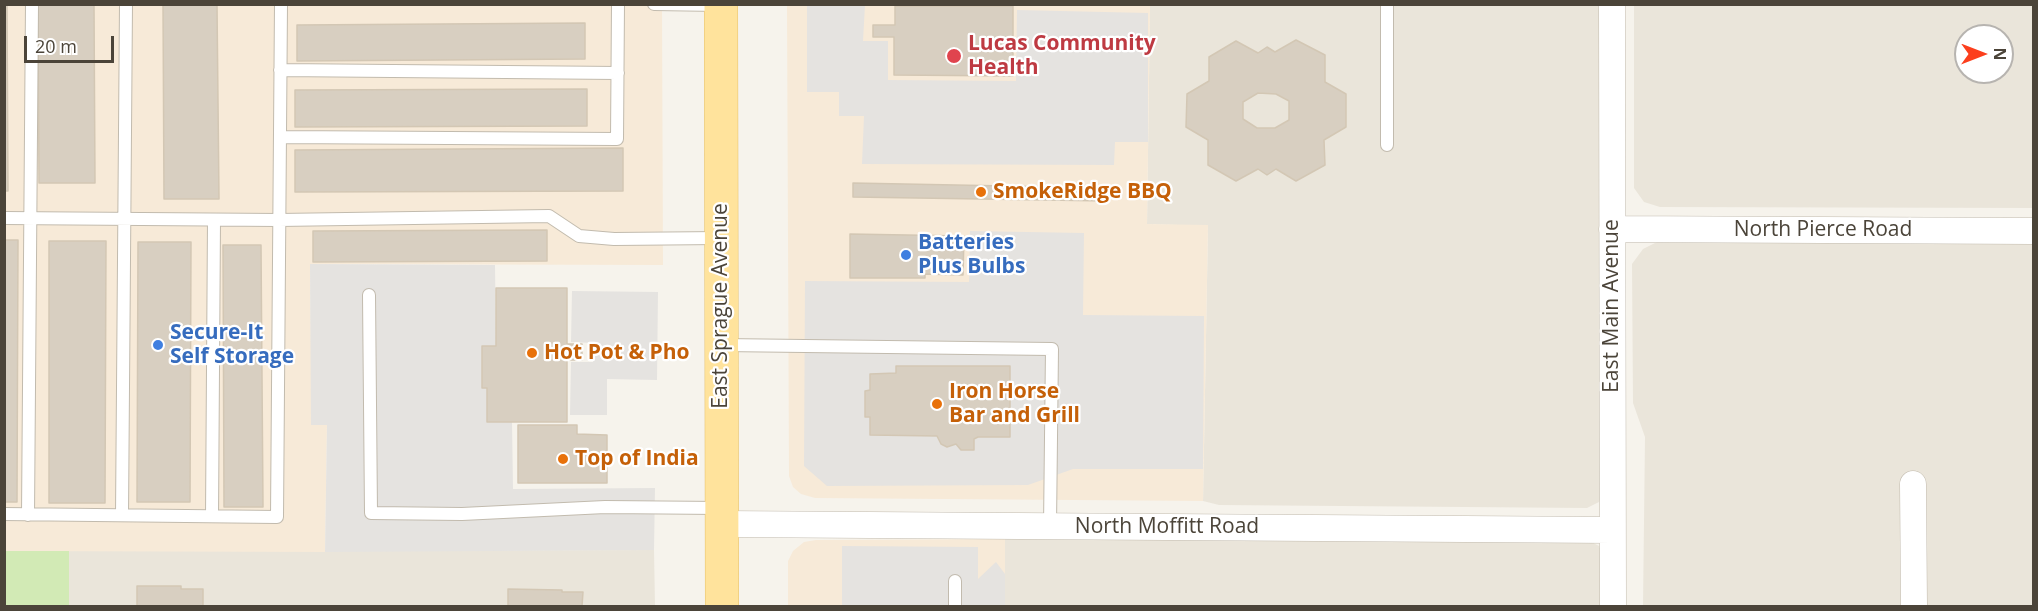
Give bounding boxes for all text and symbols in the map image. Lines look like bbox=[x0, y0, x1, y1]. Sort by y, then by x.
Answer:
scale bar bbox=[27, 24, 117, 62]
north arrow bbox=[1954, 24, 2014, 84]
place label: Lucas Community Health bbox=[968, 31, 1156, 81]
text: 20 m bbox=[35, 34, 77, 58]
marker: Lucas Community Health bbox=[945, 47, 963, 65]
text: N bbox=[1989, 47, 2011, 61]
place label: SmokeRidge BBQ bbox=[993, 179, 1172, 205]
marker: SmokeRidge BBQ bbox=[974, 185, 988, 199]
street label: East Sprague Avenue bbox=[708, 203, 734, 409]
street label: North Pierce Road bbox=[1734, 217, 1912, 243]
street label: East Main Avenue bbox=[1599, 219, 1625, 393]
place label: Batteries Plus Bulbs bbox=[918, 230, 1025, 280]
marker: Batteries Plus Bulbs bbox=[899, 248, 913, 262]
place label: Secure-It Self Storage bbox=[170, 320, 294, 370]
marker: Secure-It Self Storage bbox=[151, 338, 165, 352]
place label: Hot Pot & Pho bbox=[544, 340, 690, 366]
marker: Hot Pot & Pho bbox=[525, 346, 539, 360]
place label: Iron Horse Bar and Grill bbox=[949, 379, 1080, 429]
marker: Iron Horse Bar and Grill bbox=[930, 397, 944, 411]
place label: Top of India bbox=[575, 446, 699, 472]
marker: Top of India bbox=[556, 452, 570, 466]
street label: North Moffitt Road bbox=[1075, 514, 1259, 540]

